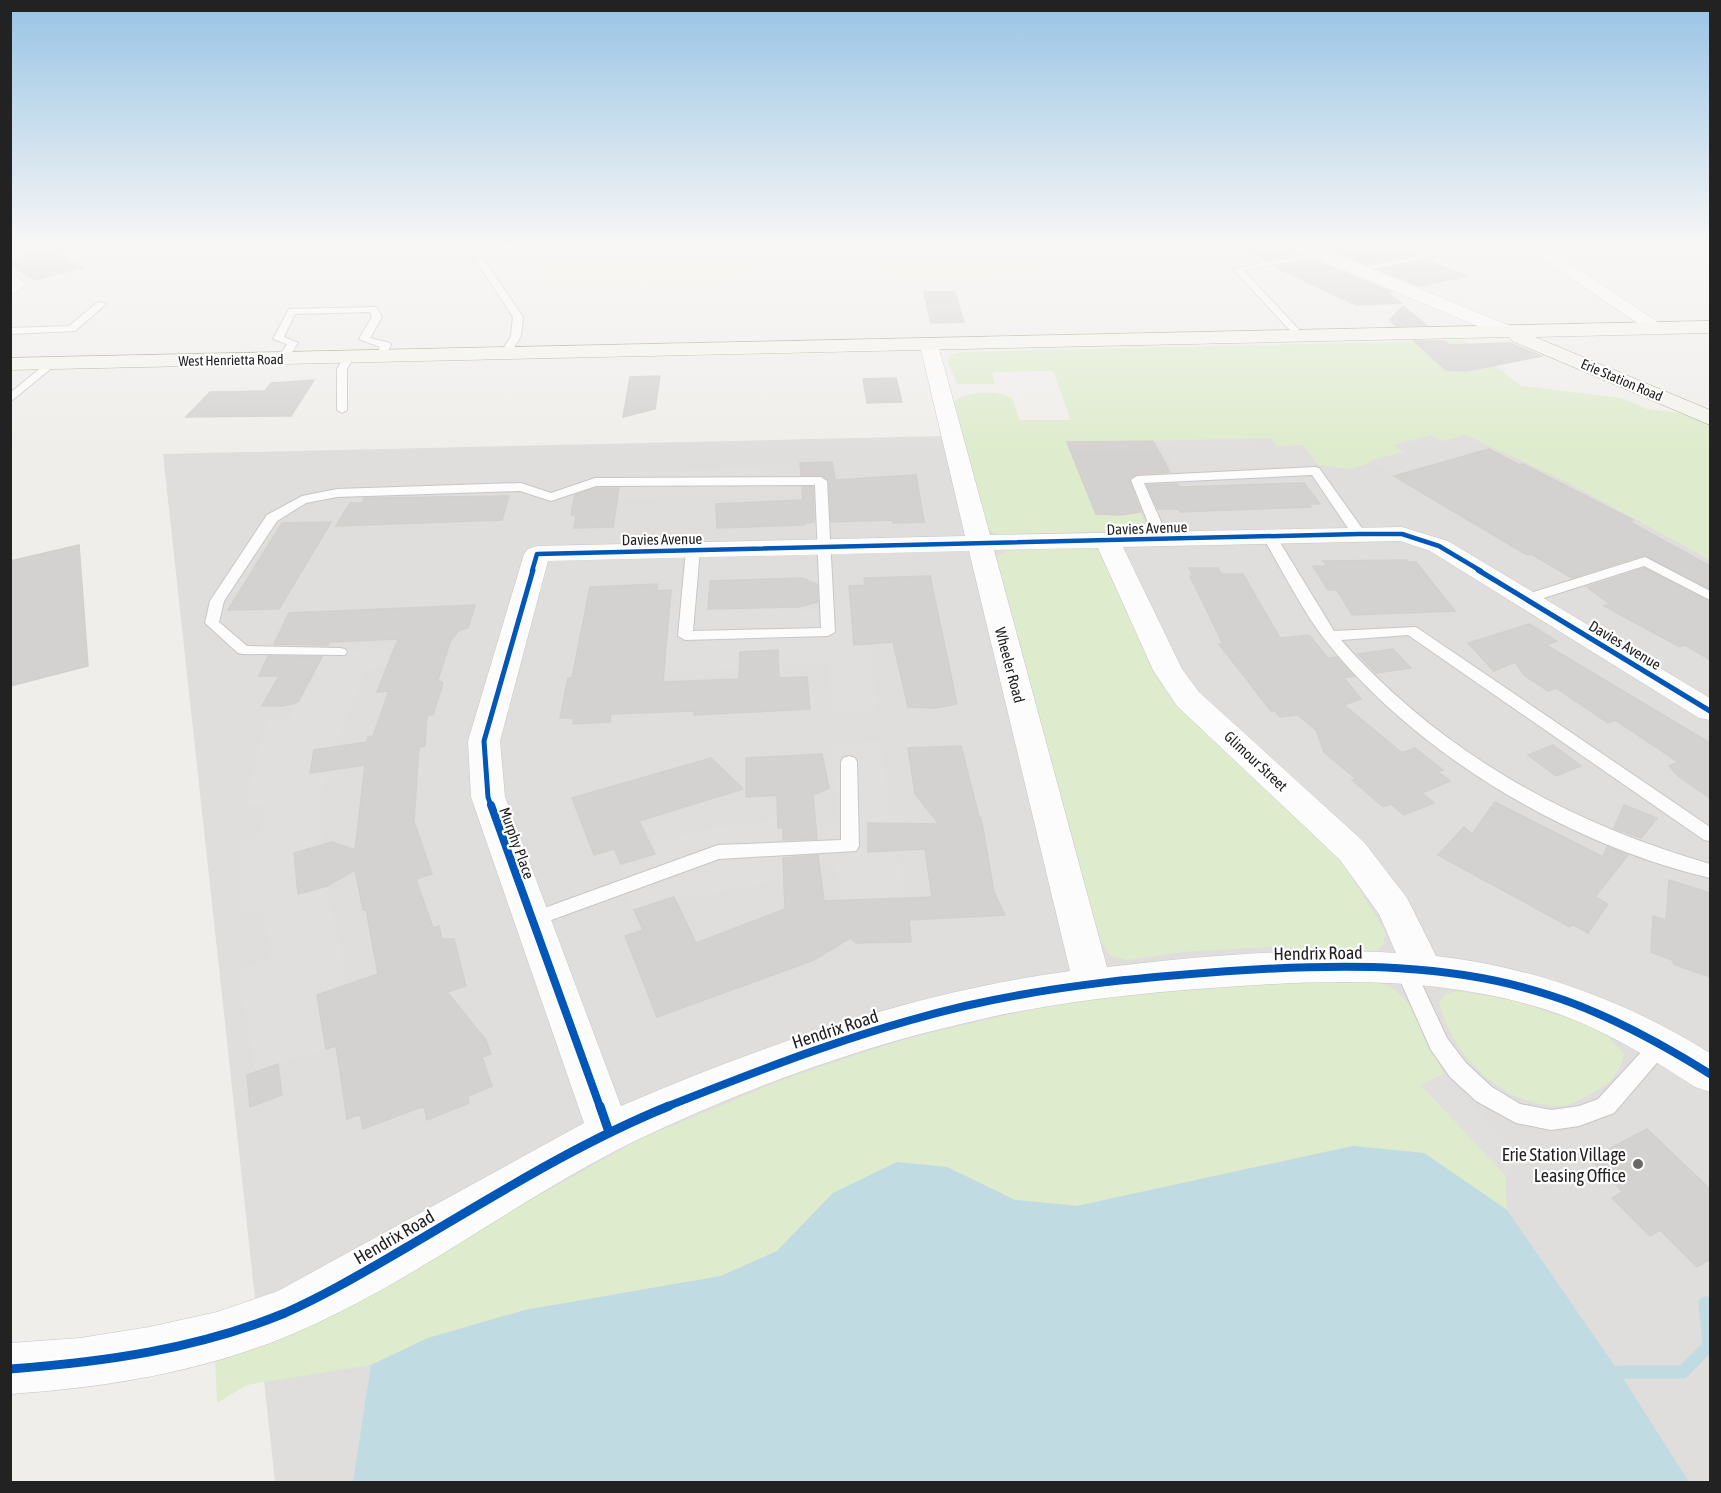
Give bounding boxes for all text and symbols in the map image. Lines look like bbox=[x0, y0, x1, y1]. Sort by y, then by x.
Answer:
street label: West Henrietta Road bbox=[178, 351, 284, 369]
street label: Erie Station Road bbox=[1579, 356, 1665, 404]
street label: Davies Avenue bbox=[1106, 518, 1188, 538]
street label: Davies Avenue bbox=[622, 530, 703, 548]
street label: Davies Avenue bbox=[1586, 617, 1664, 673]
street label: Wheeler Road bbox=[992, 625, 1028, 705]
street label: Glimour Street bbox=[1221, 728, 1291, 794]
street label: Murphy Place bbox=[496, 805, 538, 881]
street label: Hendrix Road bbox=[1273, 942, 1363, 964]
street label: Hendrix Road bbox=[789, 1005, 881, 1053]
place label: Erie Station Village Leasing Office bbox=[1502, 1144, 1626, 1186]
marker: Erie Station Village Leasing Office bbox=[1631, 1157, 1645, 1171]
street label: Hendrix Road bbox=[350, 1206, 438, 1268]

